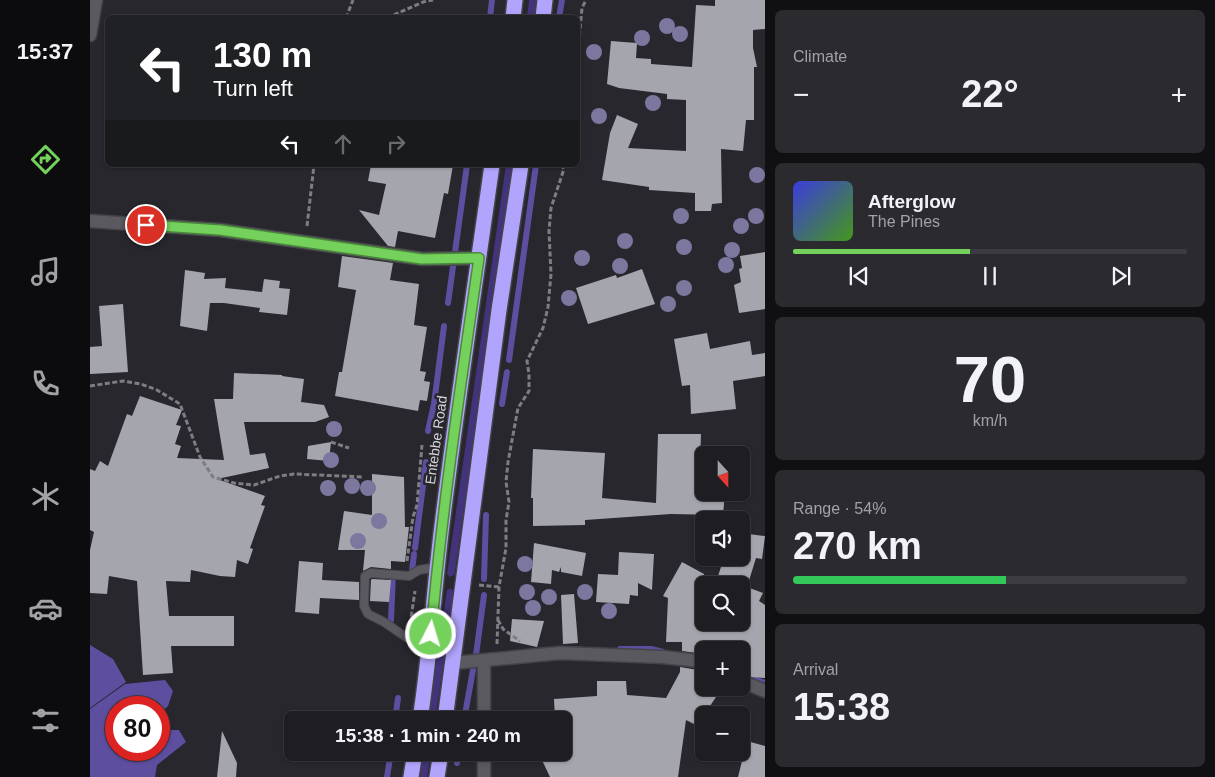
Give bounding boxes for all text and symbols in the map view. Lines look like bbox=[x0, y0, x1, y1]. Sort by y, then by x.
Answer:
icon: left bbox=[130, 35, 195, 100]
text: 130 m bbox=[213, 35, 312, 74]
text: 15:37 bbox=[17, 39, 73, 64]
text: Climate bbox=[793, 48, 847, 65]
text: 22° bbox=[961, 73, 1019, 115]
text: Turn left bbox=[213, 76, 293, 101]
text: − bbox=[793, 79, 809, 110]
text: + bbox=[1171, 79, 1187, 110]
icon: left bbox=[276, 130, 304, 158]
icon: ahead bbox=[329, 130, 357, 158]
icon: right bbox=[382, 130, 410, 158]
icon: directions bbox=[28, 142, 63, 177]
text: Afterglow bbox=[868, 191, 956, 212]
pin bbox=[125, 204, 167, 246]
icon: arrive bbox=[132, 211, 160, 239]
text: The Pines bbox=[868, 213, 940, 230]
icon: music bbox=[28, 254, 63, 289]
icon: previous bbox=[845, 262, 873, 290]
icon: pause bbox=[976, 262, 1004, 290]
icon: next bbox=[1107, 262, 1135, 290]
text: 70 bbox=[954, 343, 1026, 416]
icon: phone bbox=[28, 366, 63, 401]
street label: Entebbe Road bbox=[422, 395, 450, 485]
text: km/h bbox=[973, 412, 1007, 429]
north arrow bbox=[695, 446, 750, 501]
map controls bbox=[695, 446, 750, 761]
icon: climate bbox=[28, 479, 63, 514]
text: Range · 54% bbox=[793, 500, 886, 517]
button: sound bbox=[695, 511, 750, 566]
text: 270 km bbox=[793, 525, 922, 567]
button: search bbox=[695, 576, 750, 631]
icon: car bbox=[28, 591, 63, 626]
position arrow bbox=[404, 607, 456, 659]
button: + bbox=[695, 641, 750, 696]
text: Arrival bbox=[793, 661, 838, 678]
text: 15:38 bbox=[793, 686, 890, 728]
speed limit sign: 80 bbox=[105, 696, 170, 761]
icon: filters bbox=[28, 703, 63, 738]
button: − bbox=[695, 706, 750, 761]
text: 15:38 · 1 min · 240 m bbox=[335, 725, 521, 746]

